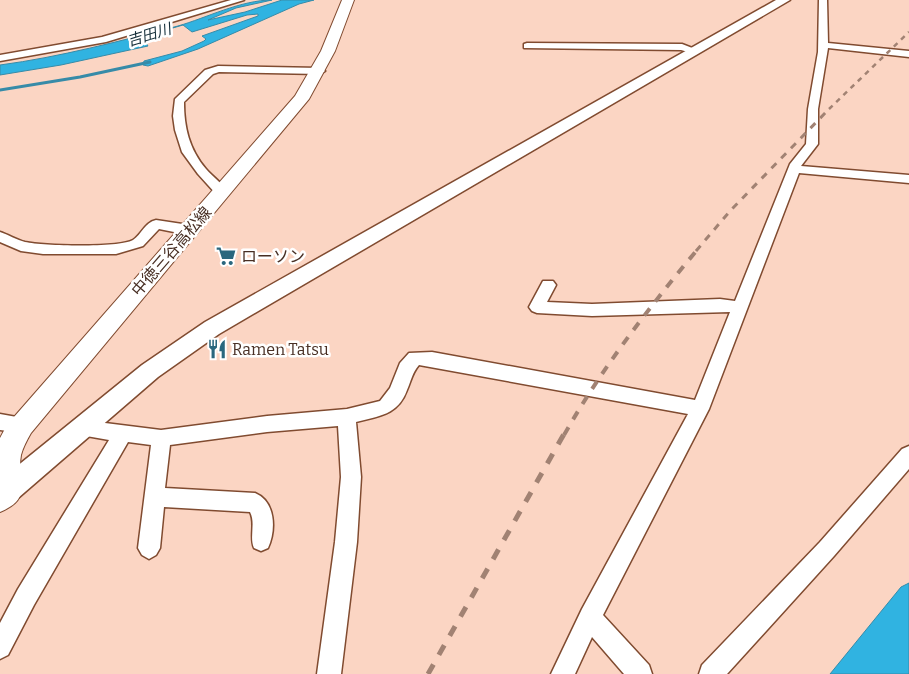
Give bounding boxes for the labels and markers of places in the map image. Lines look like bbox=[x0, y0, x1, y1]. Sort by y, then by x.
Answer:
supermarket icon: ローソン bbox=[215, 245, 237, 267]
place label: ローソン bbox=[241, 247, 305, 266]
restaurant icon: Ramen Tatsu bbox=[206, 338, 228, 360]
place label: Ramen Tatsu bbox=[232, 340, 329, 359]

